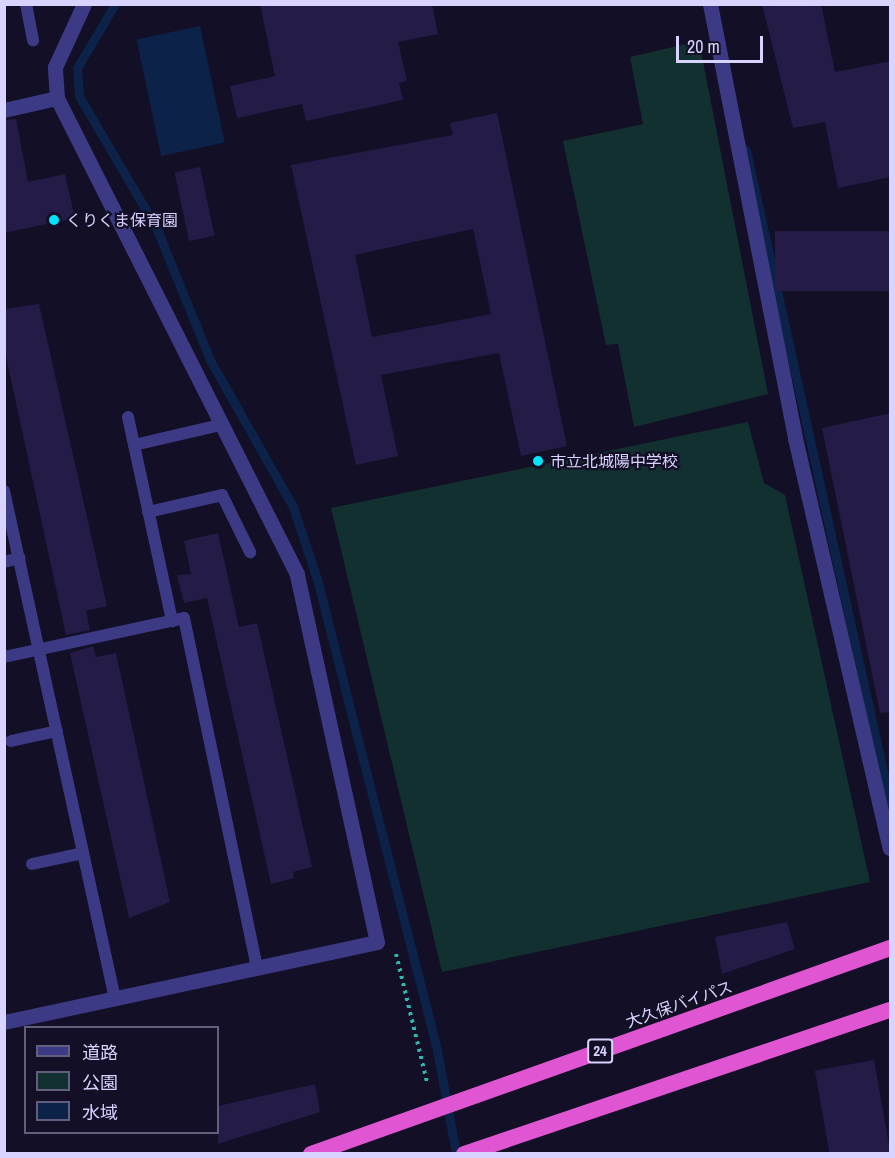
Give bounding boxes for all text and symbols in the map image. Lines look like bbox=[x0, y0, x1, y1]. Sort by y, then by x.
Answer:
scale bar bbox=[679, 24, 766, 62]
text: 20 m bbox=[687, 34, 720, 59]
place label: くりくま保育園 bbox=[66, 210, 178, 230]
marker: くりくま保育園 bbox=[47, 213, 61, 227]
place label: 市立北城陽中学校 bbox=[550, 451, 678, 471]
marker: 市立北城陽中学校 bbox=[531, 454, 545, 468]
street label: 大久保バイパス bbox=[623, 977, 735, 1031]
legend bbox=[24, 1026, 219, 1134]
road number: 24 bbox=[586, 1039, 614, 1063]
text: 道路 bbox=[82, 1040, 118, 1065]
text: 公園 bbox=[82, 1070, 118, 1095]
text: 水域 bbox=[82, 1100, 118, 1125]

